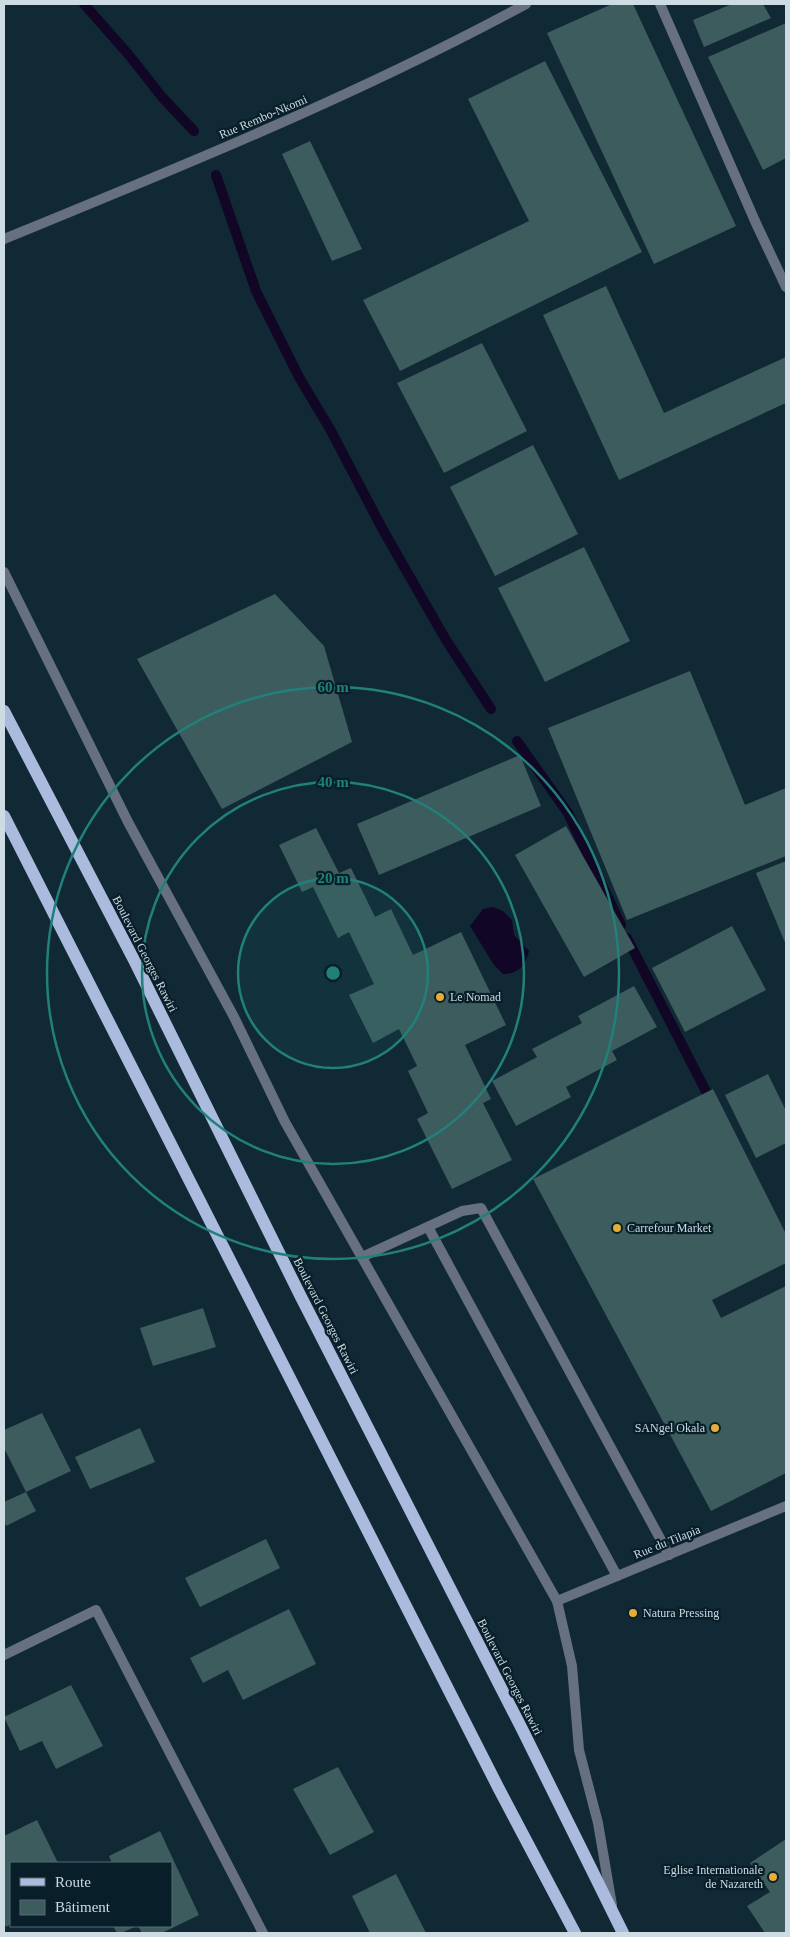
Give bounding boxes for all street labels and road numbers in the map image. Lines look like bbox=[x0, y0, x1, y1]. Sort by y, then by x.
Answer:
street label: Rue Rembo-Nkomi bbox=[217, 92, 310, 142]
street label: Boulevard Georges Rawiri bbox=[110, 894, 181, 1015]
street label: Boulevard Georges Rawiri bbox=[291, 1256, 362, 1377]
street label: Rue du Tilapia bbox=[632, 1522, 703, 1562]
street label: Boulevard Georges Rawiri bbox=[475, 1617, 546, 1738]

